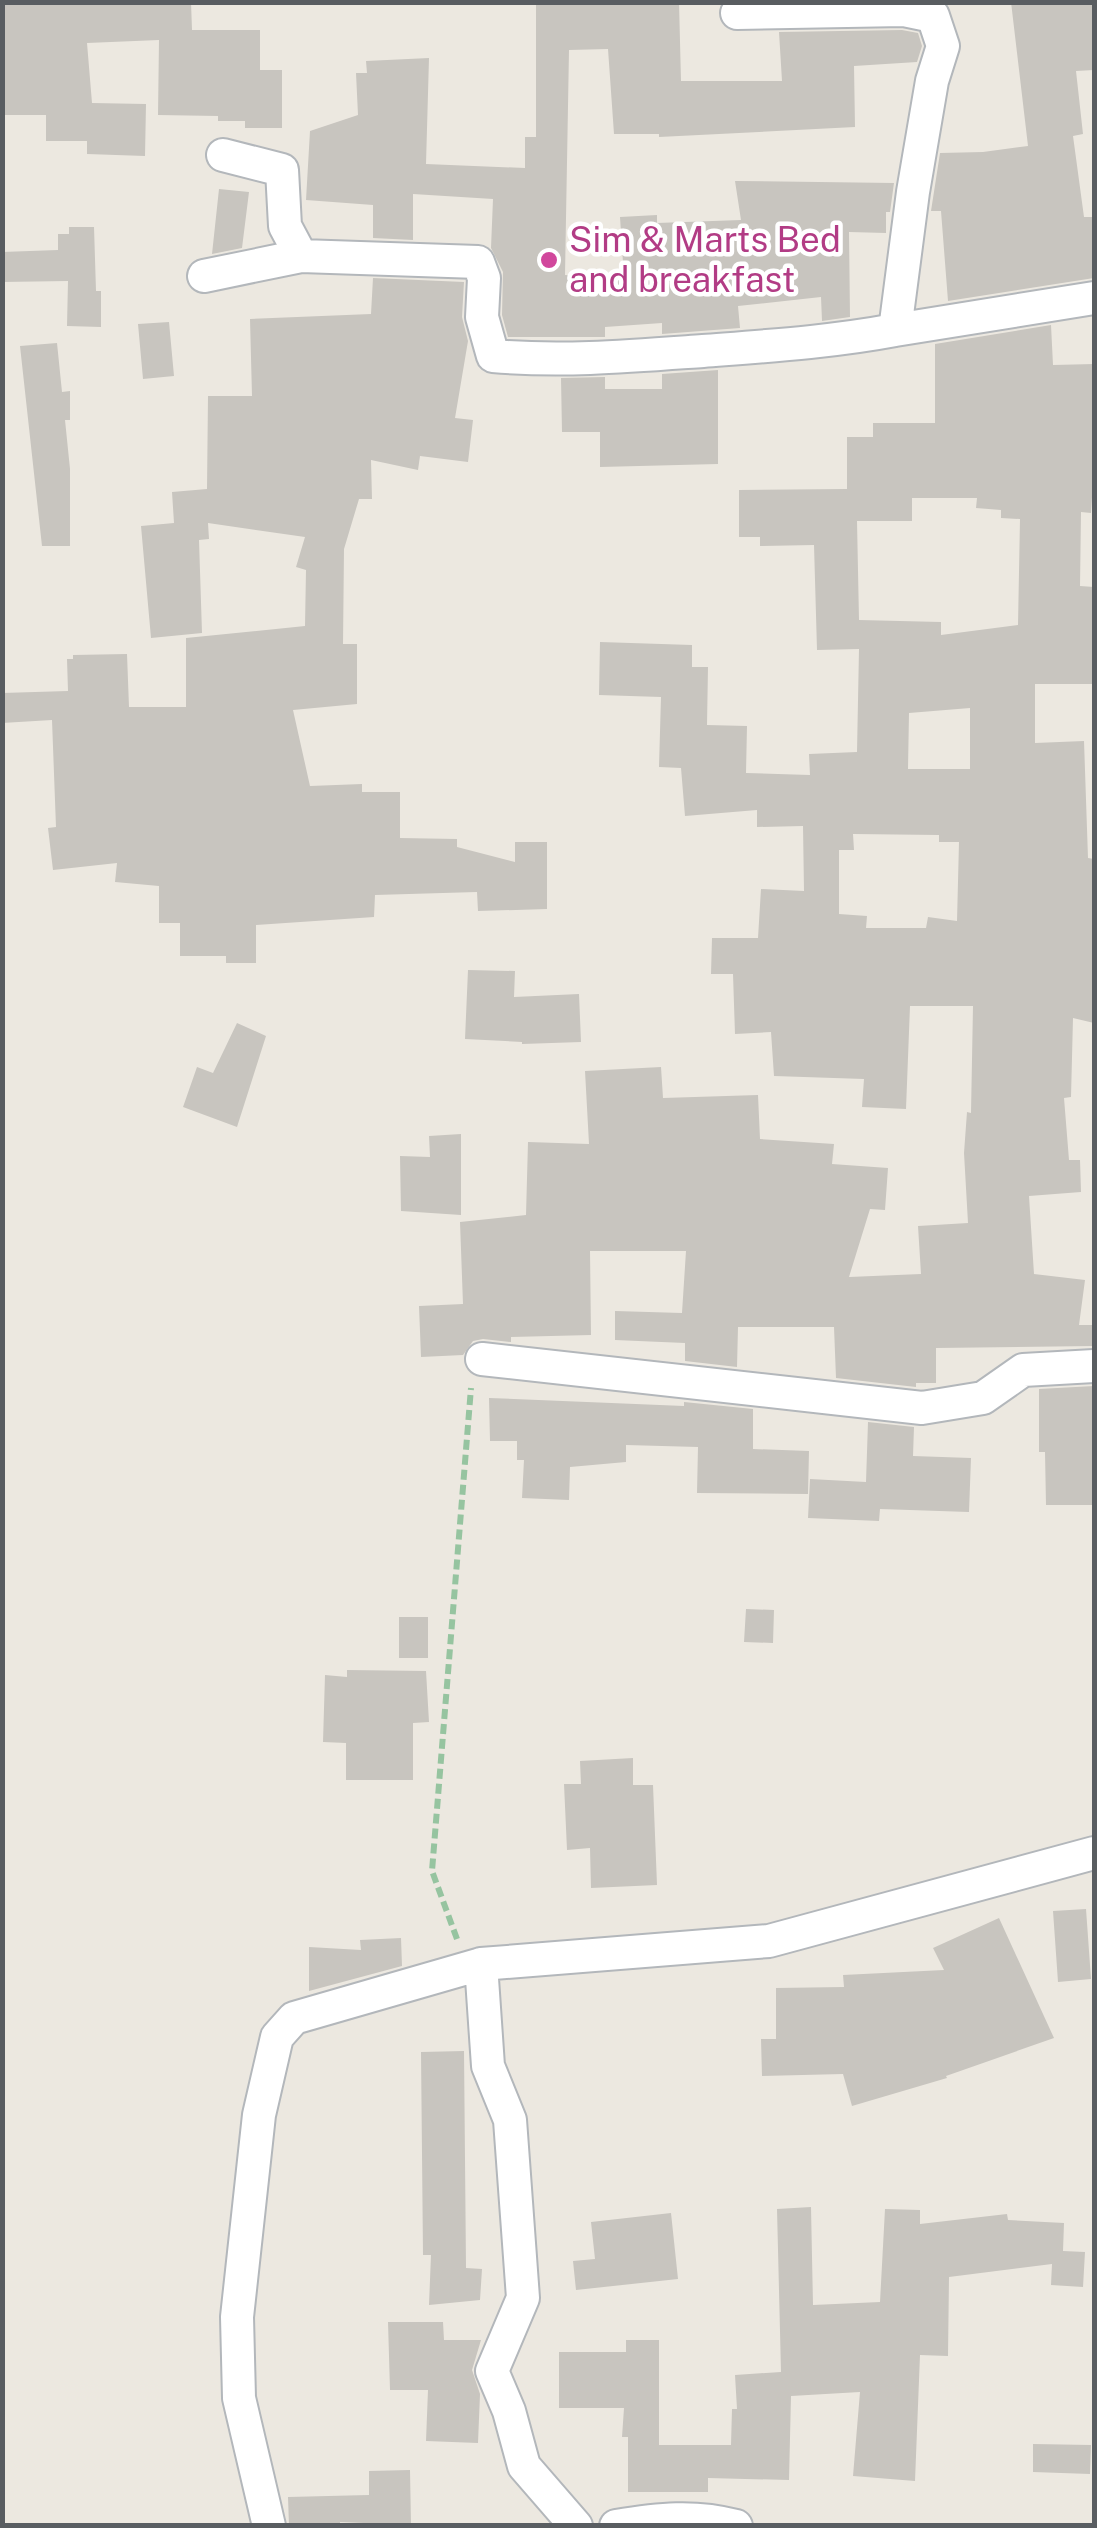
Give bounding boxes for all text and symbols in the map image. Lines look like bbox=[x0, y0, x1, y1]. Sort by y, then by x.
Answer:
place label: Sim & Marts Bed and breakfast bbox=[569, 219, 841, 300]
marker: Sim & Marts Bed and breakfast bbox=[538, 249, 560, 271]

